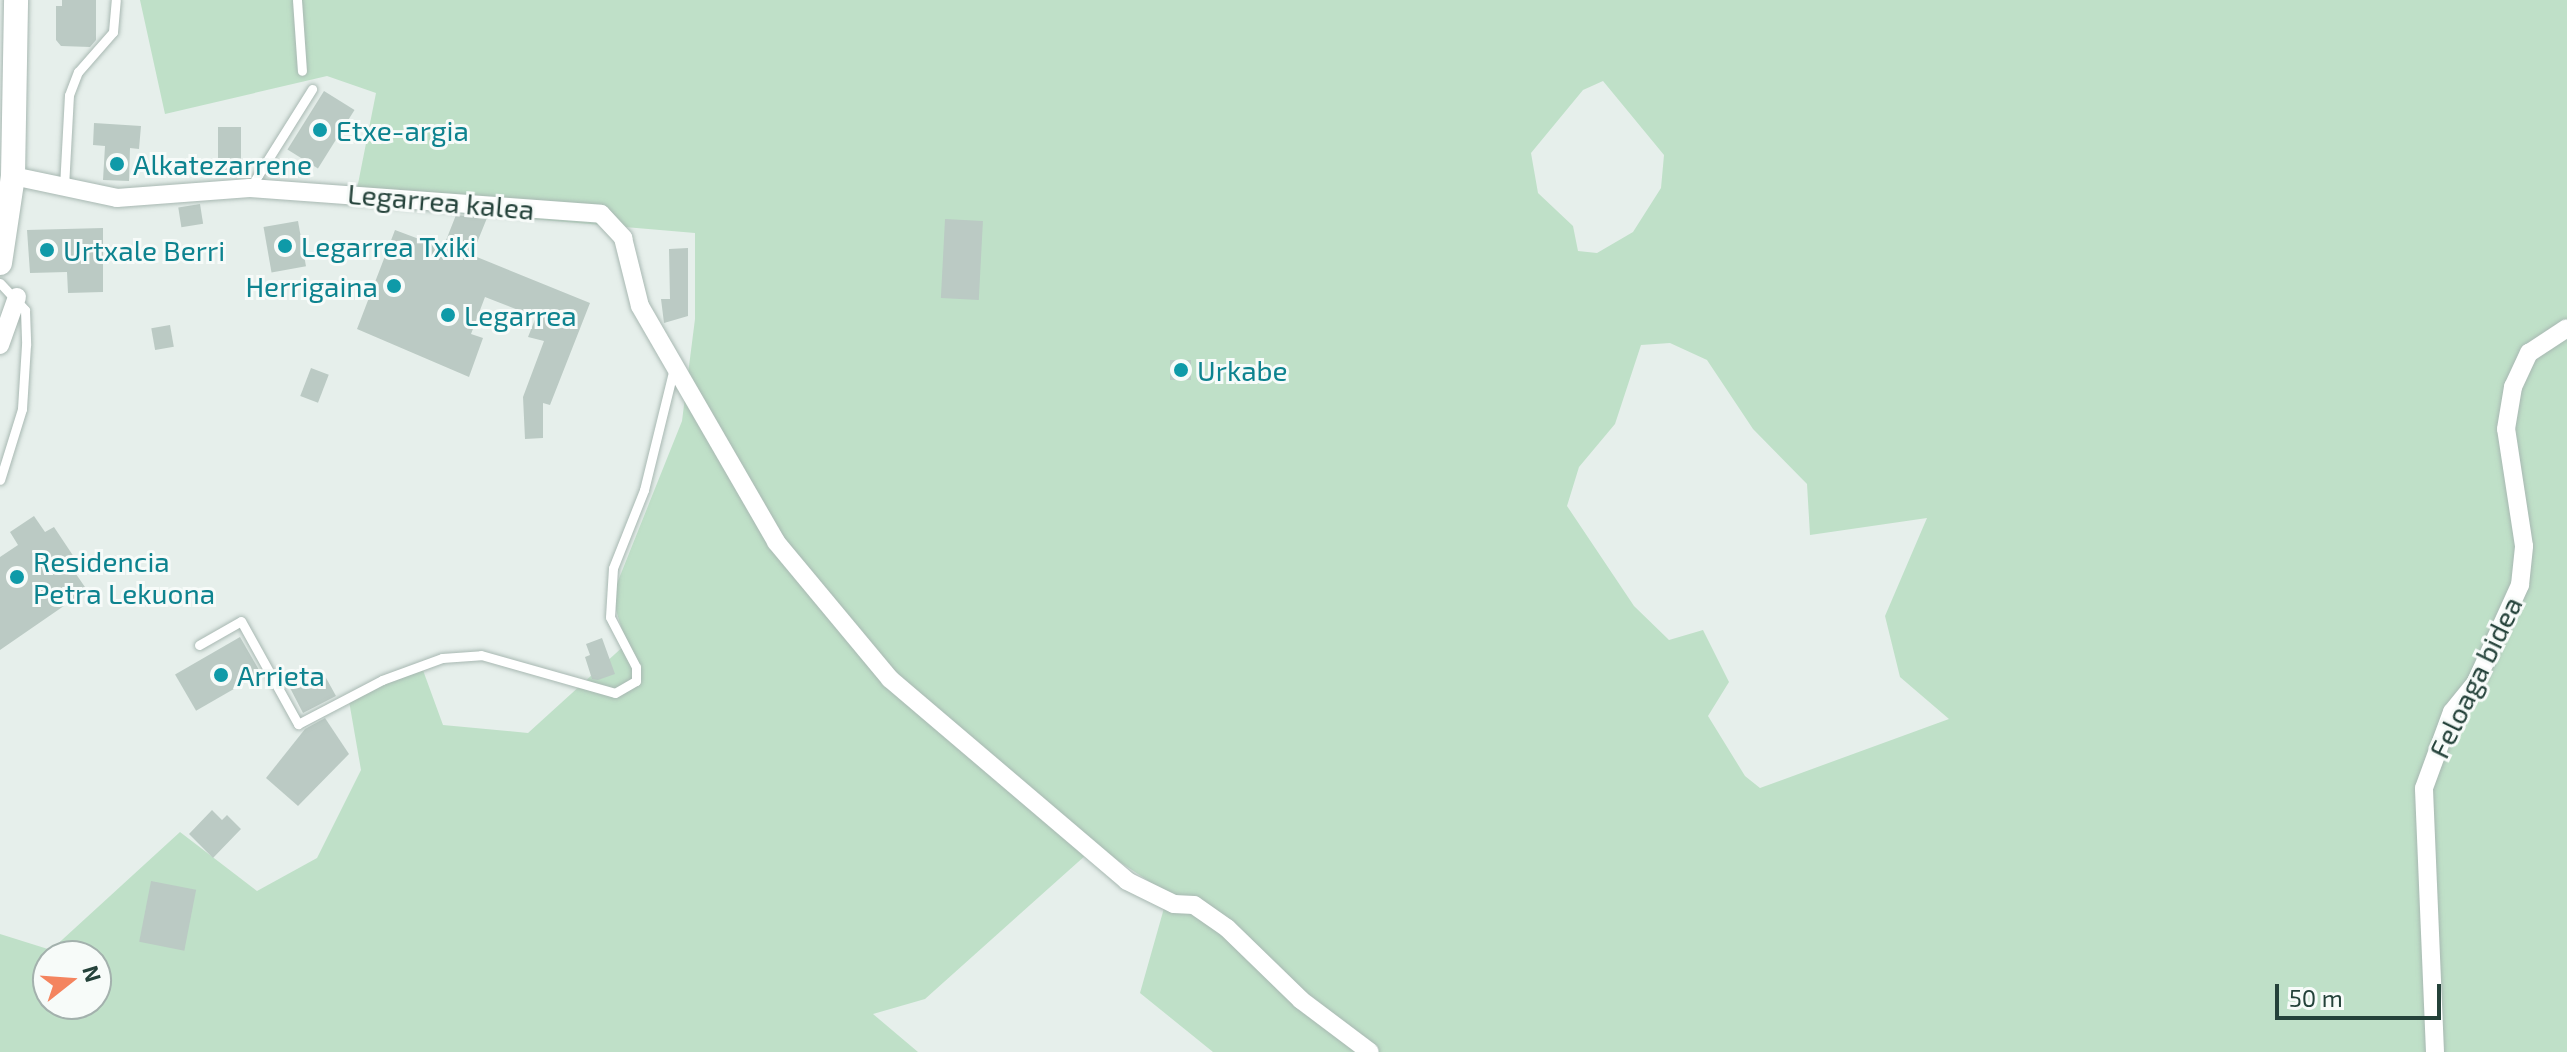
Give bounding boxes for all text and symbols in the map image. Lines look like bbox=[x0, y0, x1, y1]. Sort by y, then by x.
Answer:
place label: Etxe-argia bbox=[336, 113, 469, 147]
marker: Etxe-argia bbox=[311, 121, 329, 139]
place label: Alkatezarrene bbox=[133, 147, 312, 181]
marker: Alkatezarrene bbox=[108, 155, 126, 173]
street label: Legarrea kalea bbox=[346, 176, 536, 226]
place label: Legarrea Txiki bbox=[301, 229, 477, 263]
place label: Urtxale Berri bbox=[63, 233, 225, 267]
marker: Legarrea Txiki bbox=[276, 237, 294, 255]
marker: Urtxale Berri bbox=[38, 241, 56, 259]
place label: Herrigaina bbox=[245, 269, 378, 303]
marker: Herrigaina bbox=[385, 277, 403, 295]
place label: Legarrea bbox=[464, 298, 577, 332]
marker: Legarrea bbox=[439, 306, 457, 324]
place label: Urkabe bbox=[1197, 353, 1287, 387]
marker: Urkabe bbox=[1172, 361, 1190, 379]
place label: Residencia Petra Lekuona bbox=[33, 544, 215, 610]
marker: Residencia Petra Lekuona bbox=[8, 568, 26, 586]
street label: Feloaga bidea bbox=[2421, 591, 2529, 763]
place label: Arrieta bbox=[237, 658, 325, 692]
marker: Arrieta bbox=[212, 666, 230, 684]
north arrow bbox=[32, 940, 112, 1020]
text: N bbox=[78, 962, 108, 985]
scale bar bbox=[2279, 968, 2445, 1018]
text: 50 m bbox=[2289, 983, 2343, 1012]

